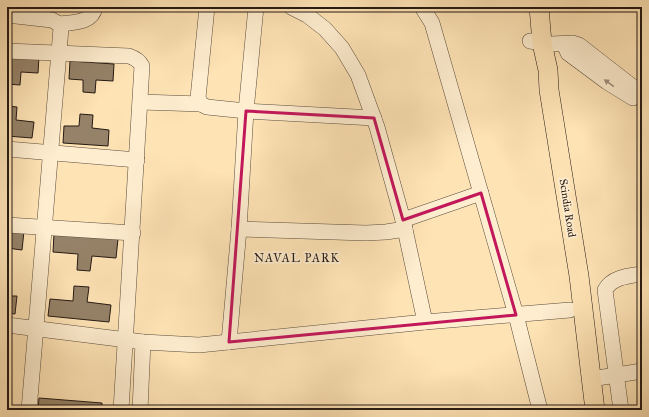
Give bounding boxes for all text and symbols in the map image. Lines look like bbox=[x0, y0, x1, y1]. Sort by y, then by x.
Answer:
one-way arrow bbox=[604, 79, 615, 87]
street label: Scindia Road bbox=[556, 178, 579, 239]
district label: NAVAL PARK bbox=[254, 251, 340, 265]

